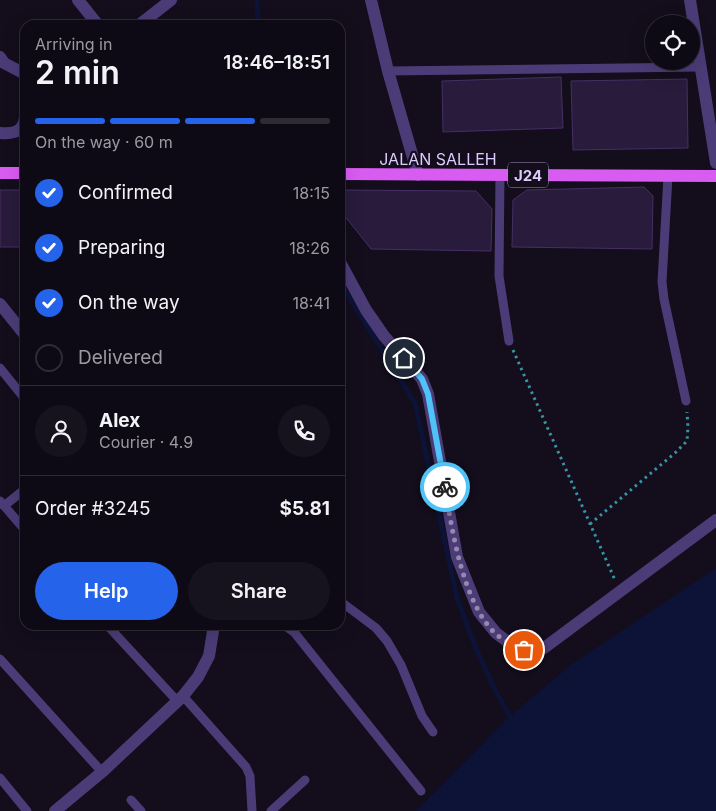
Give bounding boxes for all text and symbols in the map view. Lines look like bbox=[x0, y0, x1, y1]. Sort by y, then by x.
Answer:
map controls bbox=[645, 15, 700, 70]
button: locate bbox=[645, 15, 700, 70]
text: Arriving in bbox=[35, 34, 112, 54]
text: 18:46–18:51 bbox=[223, 51, 330, 74]
text: 2 min bbox=[35, 53, 120, 92]
text: On the way · 60 m bbox=[35, 132, 173, 152]
street label: JALAN SALLEH bbox=[379, 149, 497, 169]
road number: J24 bbox=[508, 162, 548, 188]
icon: check bbox=[35, 179, 63, 207]
text: Confirmed bbox=[78, 181, 173, 204]
text: 18:15 bbox=[293, 183, 330, 203]
icon: check bbox=[35, 234, 63, 262]
text: Preparing bbox=[78, 236, 165, 259]
text: 18:26 bbox=[289, 238, 330, 258]
icon: check bbox=[35, 289, 63, 317]
text: On the way bbox=[78, 291, 180, 314]
text: 18:41 bbox=[292, 293, 330, 313]
pin bbox=[383, 337, 425, 379]
icon: home bbox=[390, 344, 418, 372]
text: Delivered bbox=[78, 346, 163, 369]
button: person bbox=[35, 405, 87, 457]
button: phone bbox=[278, 405, 330, 457]
text: Alex bbox=[99, 409, 140, 432]
text: Courier · 4.9 bbox=[99, 432, 193, 452]
courier bbox=[420, 462, 470, 512]
icon: bike bbox=[431, 473, 459, 501]
text: Order #3245 bbox=[35, 497, 150, 520]
text: $5.81 bbox=[279, 497, 330, 520]
button: Help bbox=[35, 562, 178, 620]
button: Share bbox=[188, 562, 330, 620]
pin bbox=[503, 629, 545, 671]
icon: bag bbox=[510, 636, 538, 664]

